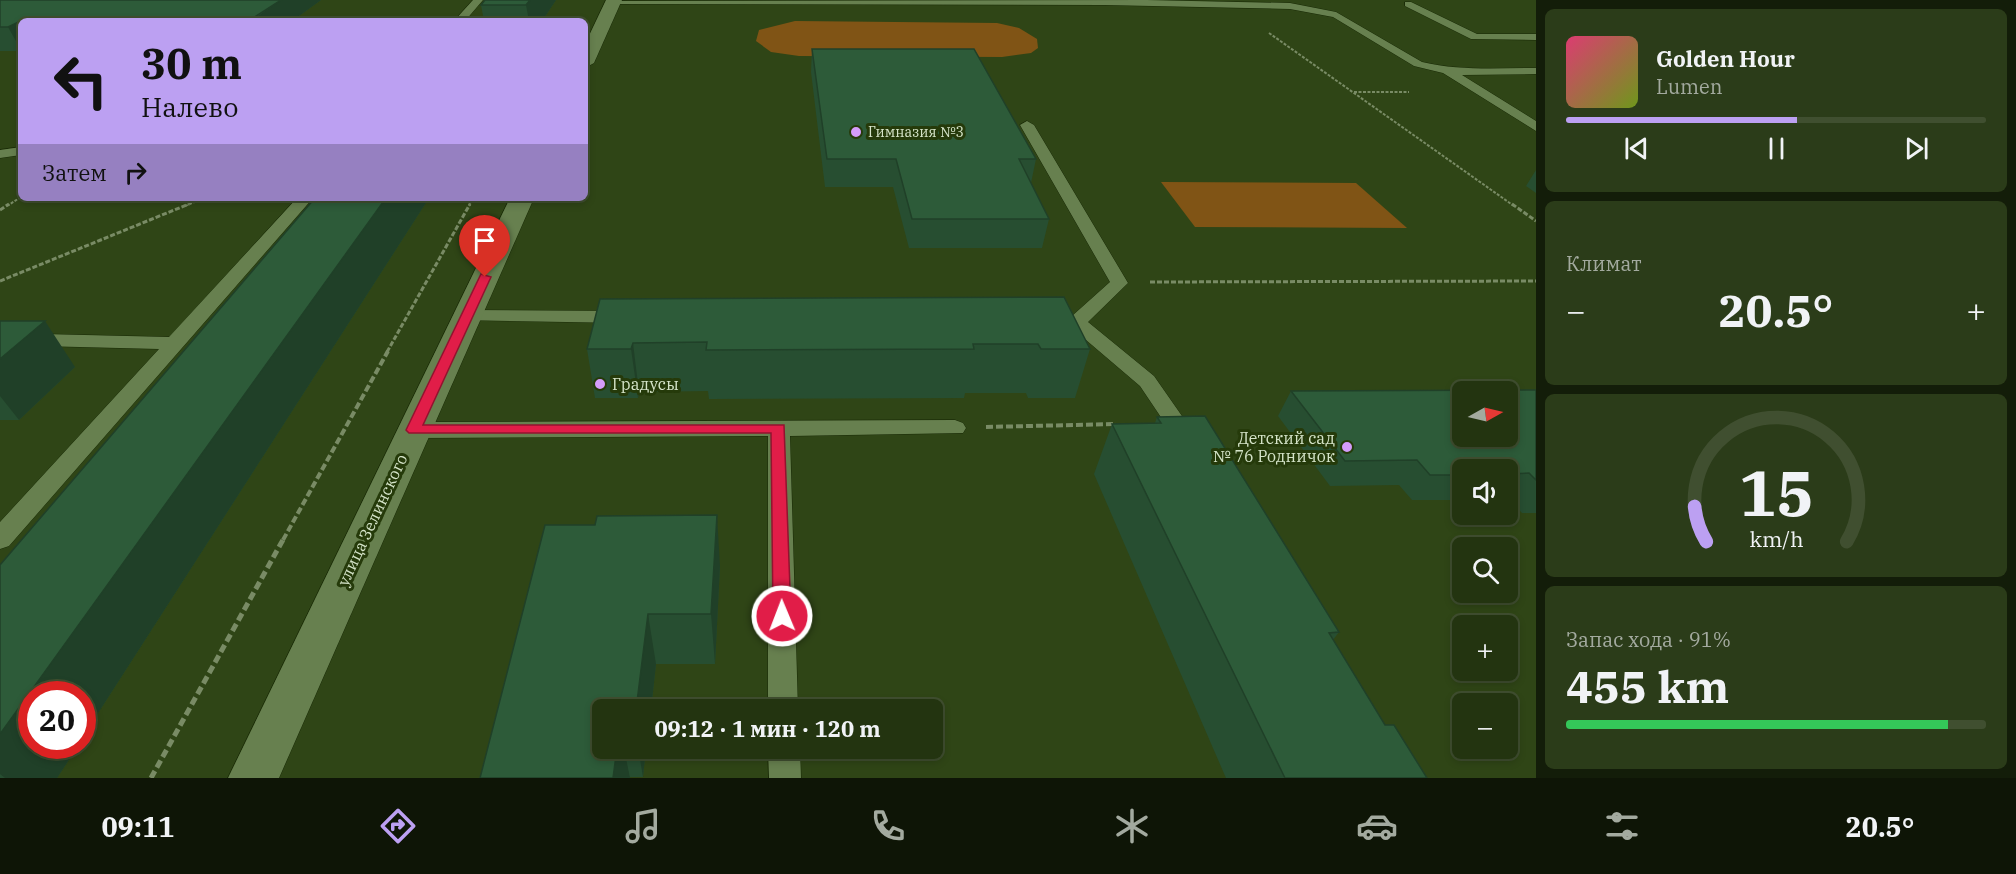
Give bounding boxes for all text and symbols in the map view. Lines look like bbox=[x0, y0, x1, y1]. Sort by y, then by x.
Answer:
text: 30 m bbox=[141, 36, 242, 91]
icon: left bbox=[42, 42, 120, 120]
text: Golden Hour bbox=[1656, 44, 1795, 73]
text: Lumen bbox=[1656, 73, 1723, 100]
text: Налево bbox=[141, 89, 238, 124]
place label: Гимназия №3 bbox=[868, 123, 964, 141]
marker: Гимназия №3 bbox=[849, 125, 863, 139]
icon: previous bbox=[1620, 132, 1653, 165]
icon: pause bbox=[1760, 132, 1793, 165]
icon: next bbox=[1900, 132, 1933, 165]
icon: right bbox=[119, 156, 152, 189]
text: Затем bbox=[42, 158, 107, 187]
pin bbox=[459, 215, 510, 277]
icon: arrive bbox=[468, 224, 501, 257]
text: Климат bbox=[1566, 250, 1642, 277]
text: 20.5° bbox=[1719, 281, 1833, 339]
text: − bbox=[1566, 289, 1586, 332]
text: + bbox=[1966, 289, 1986, 332]
place label: Градусы bbox=[612, 374, 679, 394]
marker: Градусы bbox=[593, 377, 607, 391]
north arrow bbox=[1452, 381, 1518, 447]
map controls bbox=[1452, 381, 1518, 759]
place label: Детский сад № 76 Родничок bbox=[1213, 428, 1336, 466]
marker: Детский сад № 76 Родничок bbox=[1340, 440, 1354, 454]
street label: улица Зелинского bbox=[333, 451, 411, 589]
text: 15 bbox=[1739, 452, 1813, 533]
button: sound bbox=[1452, 459, 1518, 525]
text: km/h bbox=[1749, 526, 1803, 554]
button: search bbox=[1452, 537, 1518, 603]
position arrow bbox=[750, 584, 814, 648]
button: + bbox=[1452, 615, 1518, 681]
text: Запас хода · 91% bbox=[1566, 626, 1731, 653]
text: 455 km bbox=[1566, 657, 1729, 715]
speed limit sign: 20 bbox=[18, 681, 96, 759]
button: − bbox=[1452, 693, 1518, 759]
text: 09:12 · 1 мин · 120 m bbox=[654, 714, 881, 743]
icon: directions bbox=[377, 805, 419, 847]
icon: music bbox=[622, 805, 664, 847]
icon: phone bbox=[867, 805, 909, 847]
icon: climate bbox=[1111, 805, 1153, 847]
icon: car bbox=[1356, 805, 1398, 847]
icon: filters bbox=[1601, 805, 1643, 847]
text: 09:11 bbox=[101, 809, 174, 844]
text: 20.5° bbox=[1846, 809, 1915, 844]

